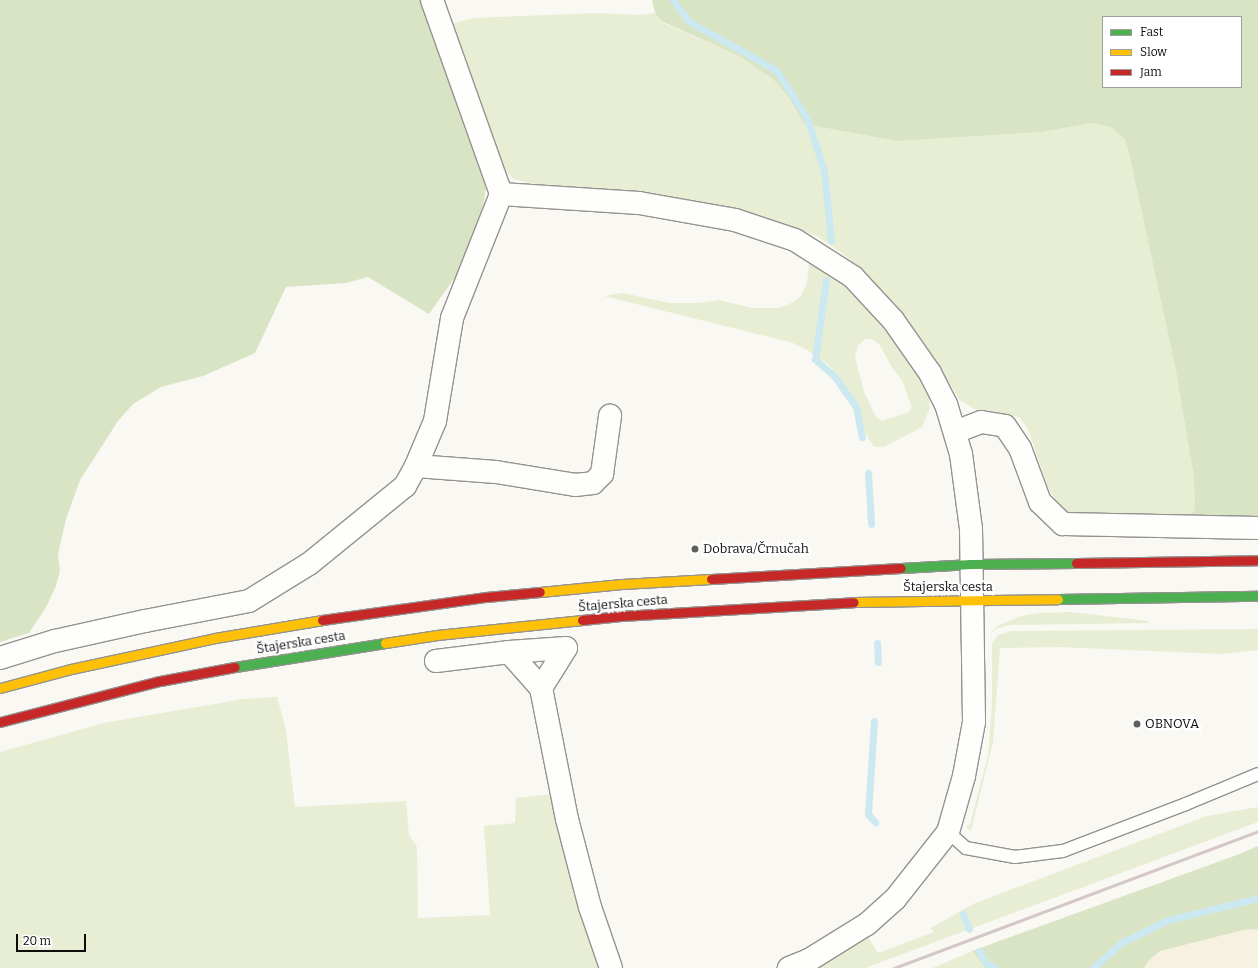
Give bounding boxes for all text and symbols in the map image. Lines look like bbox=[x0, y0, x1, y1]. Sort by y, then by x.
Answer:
legend bbox=[1102, 16, 1242, 88]
text: Fast bbox=[1140, 25, 1163, 39]
text: Slow bbox=[1140, 45, 1167, 59]
text: Jam bbox=[1140, 65, 1162, 79]
place label: Dobrava/Črnučah bbox=[703, 541, 809, 557]
marker: Dobrava/Črnučah bbox=[690, 544, 700, 554]
street label: Štajerska cesta bbox=[903, 579, 993, 595]
street label: Štajerska cesta bbox=[578, 592, 668, 616]
street label: Štajerska cesta bbox=[255, 628, 347, 658]
place label: OBNOVA bbox=[1145, 716, 1199, 732]
marker: OBNOVA bbox=[1132, 719, 1142, 729]
scale bar bbox=[18, 926, 88, 952]
text: 20 m bbox=[23, 934, 51, 948]

